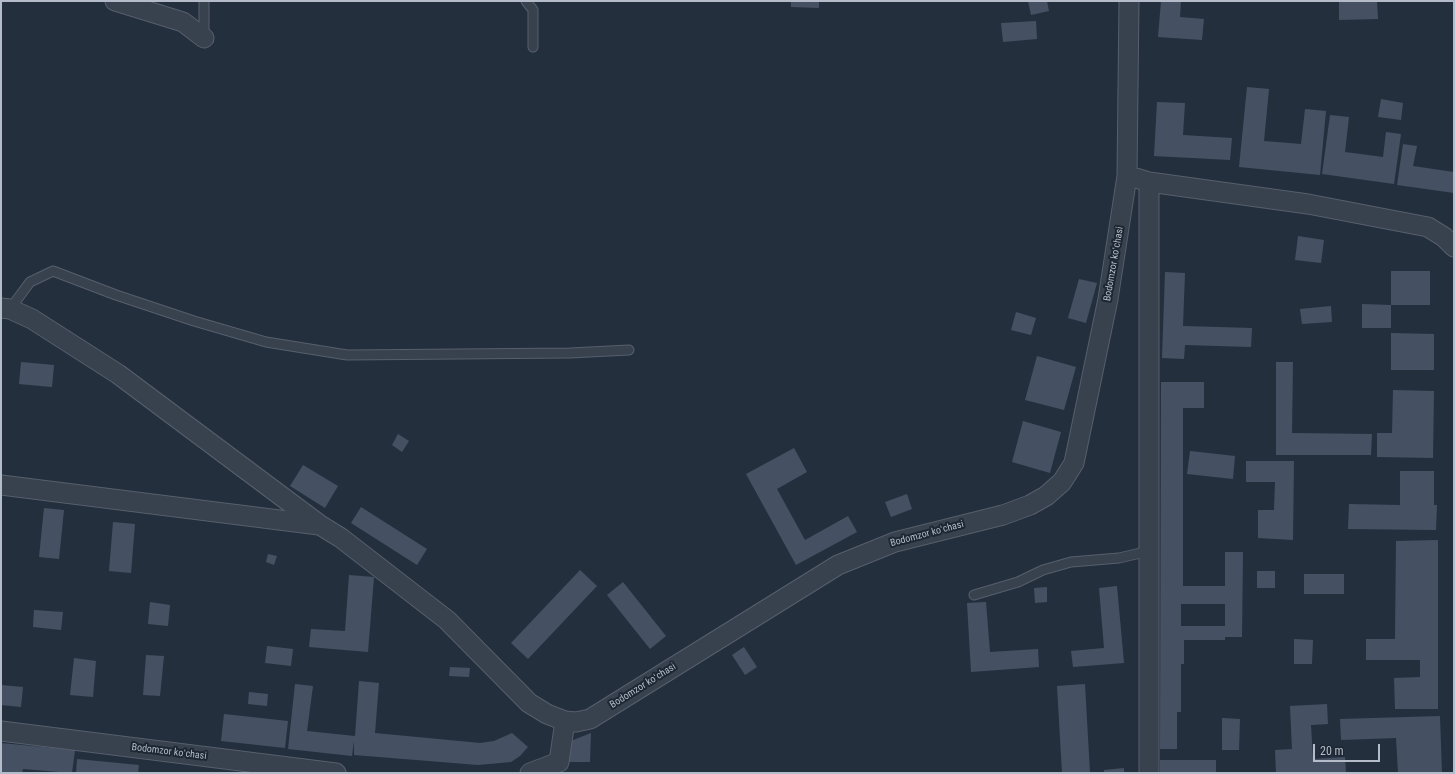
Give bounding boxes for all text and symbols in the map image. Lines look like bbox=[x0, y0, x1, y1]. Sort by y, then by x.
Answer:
street label: Bodomzor koʻchasi bbox=[1102, 226, 1126, 302]
street label: Bodomzor koʻchasi bbox=[889, 518, 965, 550]
street label: Bodomzor koʻchasi bbox=[608, 661, 678, 711]
scale bar bbox=[1315, 736, 1382, 762]
street label: Bodomzor koʻchasi bbox=[131, 741, 207, 763]
text: 20 m bbox=[1320, 744, 1344, 758]

